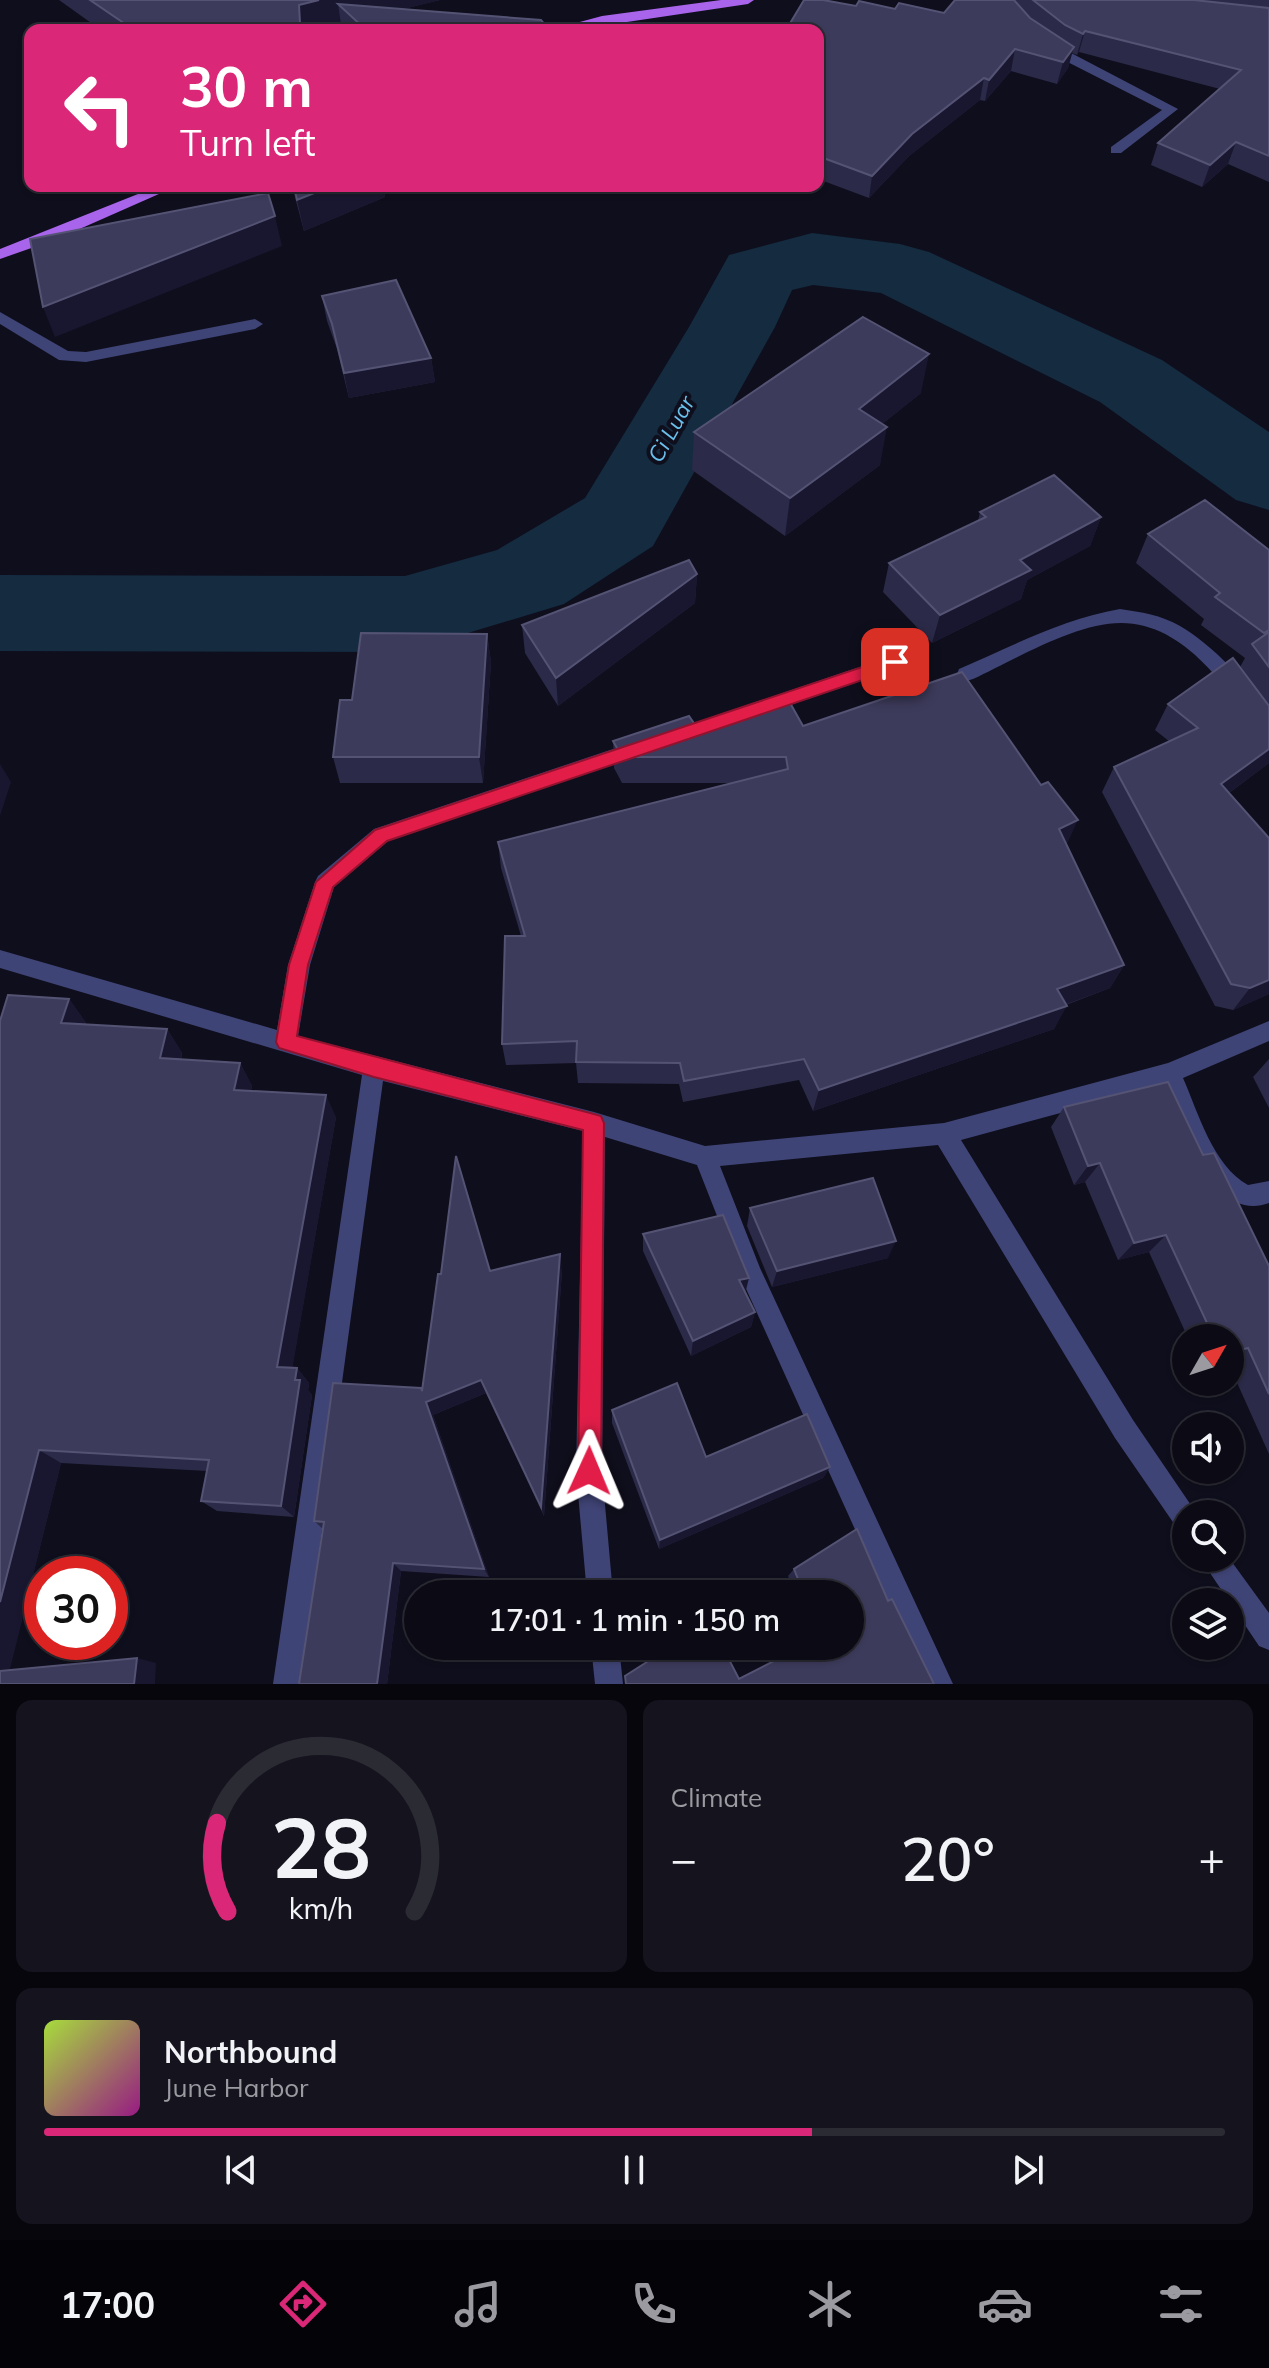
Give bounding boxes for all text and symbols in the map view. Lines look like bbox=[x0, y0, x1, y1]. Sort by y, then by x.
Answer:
text: 30 m bbox=[180, 51, 313, 121]
icon: left bbox=[48, 56, 152, 160]
text: Turn left bbox=[180, 120, 316, 165]
water label: Ci Luar bbox=[641, 390, 701, 467]
pin bbox=[861, 628, 929, 696]
icon: arrive bbox=[873, 640, 917, 684]
north arrow bbox=[1172, 1324, 1244, 1396]
map controls bbox=[1172, 1324, 1244, 1660]
button: sound bbox=[1172, 1412, 1244, 1484]
position arrow bbox=[547, 1429, 631, 1513]
button: search bbox=[1172, 1500, 1244, 1572]
speed limit sign: 30 bbox=[24, 1556, 128, 1660]
button: layers bbox=[1172, 1588, 1244, 1660]
text: 17:01 · 1 min · 150 m bbox=[488, 1601, 780, 1639]
text: Climate bbox=[671, 1781, 762, 1814]
text: 28 bbox=[271, 1794, 371, 1899]
text: 20° bbox=[901, 1821, 995, 1896]
text: − bbox=[671, 1831, 697, 1886]
text: + bbox=[1199, 1831, 1225, 1886]
text: km/h bbox=[289, 1890, 354, 1926]
text: Northbound bbox=[164, 2033, 337, 2071]
text: June Harbor bbox=[164, 2071, 309, 2104]
icon: previous bbox=[219, 2148, 263, 2192]
icon: pause bbox=[612, 2148, 656, 2192]
icon: next bbox=[1006, 2148, 1050, 2192]
icon: directions bbox=[275, 2276, 331, 2332]
icon: music bbox=[450, 2276, 506, 2332]
icon: phone bbox=[626, 2276, 682, 2332]
icon: climate bbox=[802, 2276, 858, 2332]
icon: car bbox=[977, 2276, 1033, 2332]
icon: filters bbox=[1153, 2276, 1209, 2332]
text: 17:00 bbox=[60, 2282, 155, 2327]

